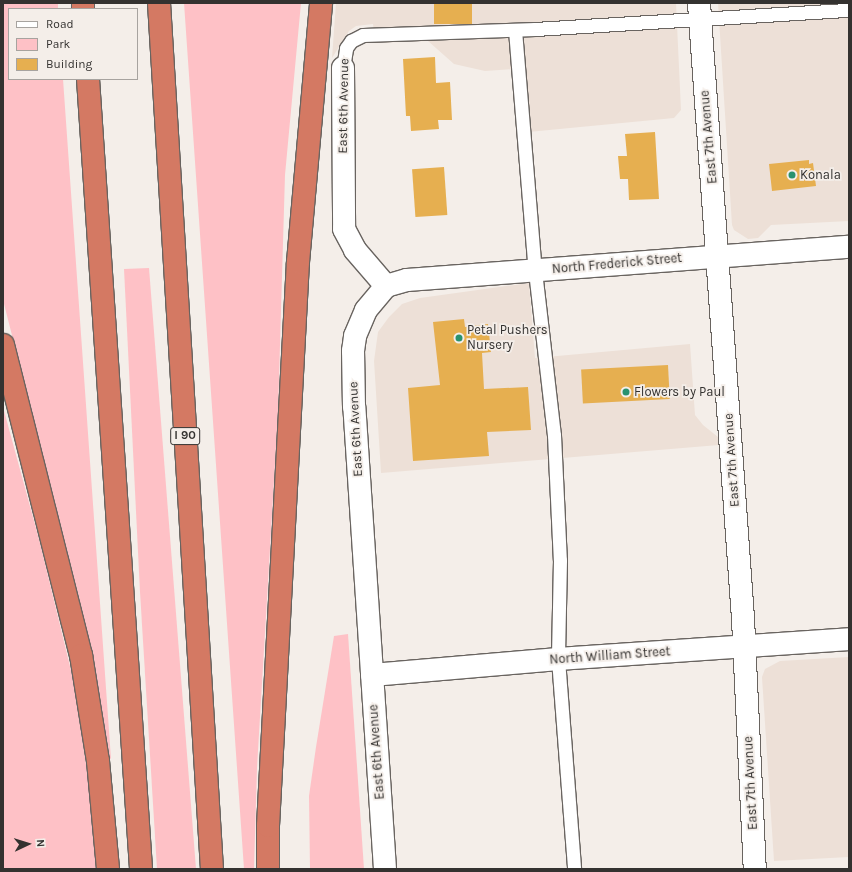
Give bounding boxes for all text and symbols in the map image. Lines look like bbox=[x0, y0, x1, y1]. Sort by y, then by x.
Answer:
legend bbox=[8, 8, 138, 80]
text: Road bbox=[46, 17, 74, 31]
text: Park bbox=[46, 37, 70, 51]
text: Building bbox=[46, 57, 92, 71]
street label: East 6th Avenue bbox=[335, 58, 353, 154]
street label: East 7th Avenue bbox=[697, 90, 721, 184]
place label: Konala bbox=[800, 167, 841, 183]
marker: Konala bbox=[787, 170, 797, 180]
street label: North Frederick Street bbox=[551, 251, 683, 277]
place label: Petal Pushers Nursery bbox=[467, 323, 548, 354]
marker: Petal Pushers Nursery bbox=[454, 333, 464, 343]
street label: East 6th Avenue bbox=[346, 381, 366, 477]
place label: Flowers by Paul bbox=[634, 384, 725, 400]
marker: Flowers by Paul bbox=[621, 387, 631, 397]
street label: East 7th Avenue bbox=[721, 413, 743, 507]
road number: I 90 bbox=[170, 426, 200, 446]
street label: North William Street bbox=[549, 644, 671, 668]
street label: East 6th Avenue bbox=[366, 704, 388, 800]
street label: East 7th Avenue bbox=[741, 736, 761, 830]
north arrow bbox=[8, 824, 48, 864]
text: N bbox=[34, 839, 47, 848]

